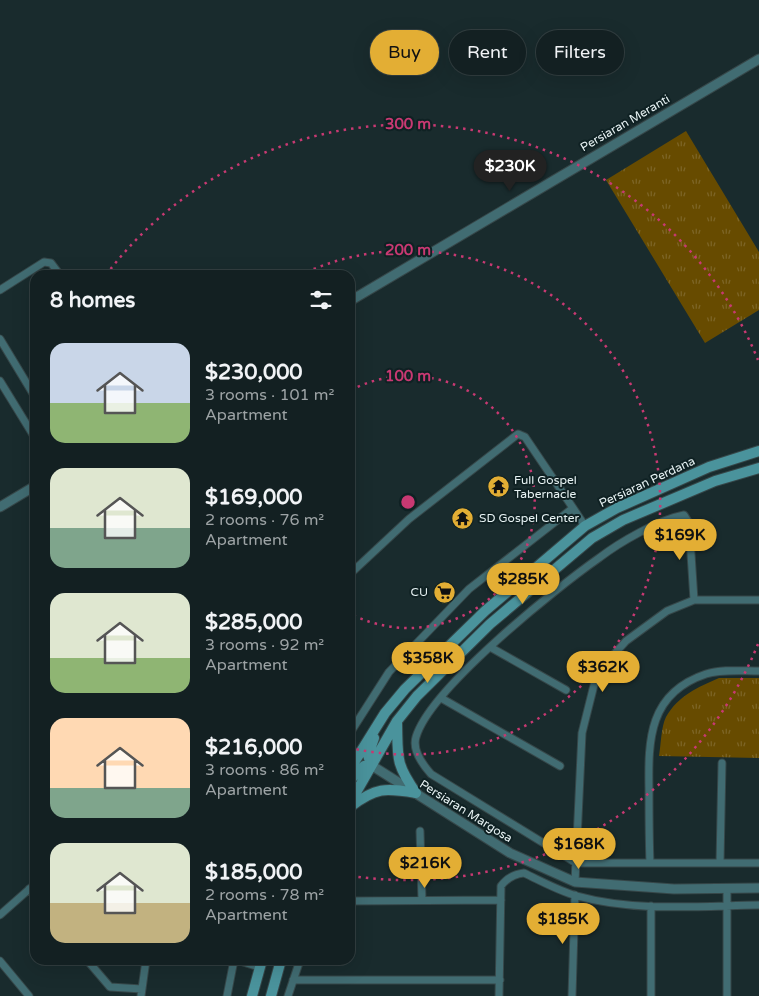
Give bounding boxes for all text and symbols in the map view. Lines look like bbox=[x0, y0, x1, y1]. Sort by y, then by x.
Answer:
chip: Buy bbox=[370, 30, 439, 75]
chip: Rent bbox=[449, 30, 526, 75]
chip: Filters bbox=[536, 30, 624, 75]
street label: Persiaran Meranti bbox=[578, 92, 672, 154]
text: 300 m bbox=[385, 115, 431, 133]
pin: $230K bbox=[475, 150, 545, 192]
text: $230K bbox=[485, 156, 535, 176]
text: 200 m bbox=[385, 241, 431, 259]
icon: filters bbox=[307, 286, 335, 314]
text: 8 homes bbox=[50, 288, 135, 313]
text: $230,000 bbox=[205, 360, 303, 385]
icon: home bbox=[90, 363, 150, 423]
text: 100 m bbox=[385, 367, 431, 385]
text: 3 rooms · 101 m² bbox=[205, 385, 334, 405]
text: Apartment bbox=[205, 405, 288, 425]
street label: Persiaran Perdana bbox=[597, 454, 697, 510]
place label: Full Gospel Tabernacle bbox=[514, 473, 577, 501]
temple icon: Full Gospel Tabernacle bbox=[486, 475, 510, 499]
text: $169,000 bbox=[205, 485, 303, 510]
icon: home bbox=[90, 488, 150, 548]
centre of rings bbox=[399, 493, 417, 511]
temple icon: SD Gospel Center bbox=[451, 506, 475, 530]
text: 2 rooms · 76 m² bbox=[205, 510, 324, 530]
place label: SD Gospel Center bbox=[479, 511, 580, 525]
pin: $169K bbox=[645, 518, 715, 561]
text: $169K bbox=[655, 525, 705, 545]
text: Apartment bbox=[205, 530, 288, 550]
pin: $285K bbox=[488, 562, 558, 605]
text: $285K bbox=[498, 569, 548, 589]
supermarket icon: CU bbox=[432, 580, 456, 604]
place label: CU bbox=[411, 585, 428, 599]
text: $285,000 bbox=[205, 610, 302, 635]
icon: home bbox=[90, 613, 150, 673]
text: 3 rooms · 92 m² bbox=[205, 635, 324, 655]
pin: $358K bbox=[393, 642, 463, 684]
text: $358K bbox=[403, 648, 453, 668]
pin: $362K bbox=[568, 650, 638, 693]
text: Apartment bbox=[205, 655, 288, 675]
text: $362K bbox=[578, 657, 628, 677]
text: $216,000 bbox=[205, 735, 303, 760]
icon: home bbox=[90, 738, 150, 798]
text: 3 rooms · 86 m² bbox=[205, 760, 324, 780]
street label: Persiaran Margosa bbox=[417, 777, 515, 845]
text: Apartment bbox=[205, 780, 288, 800]
pin: $168K bbox=[544, 828, 614, 870]
text: $168K bbox=[554, 834, 604, 854]
pin: $216K bbox=[390, 846, 460, 889]
text: $216K bbox=[400, 853, 450, 873]
text: $185,000 bbox=[205, 860, 302, 885]
icon: home bbox=[90, 863, 150, 923]
text: 2 rooms · 78 m² bbox=[205, 885, 324, 905]
pin: $185K bbox=[528, 902, 598, 945]
text: Apartment bbox=[205, 905, 288, 925]
text: $185K bbox=[538, 909, 588, 929]

